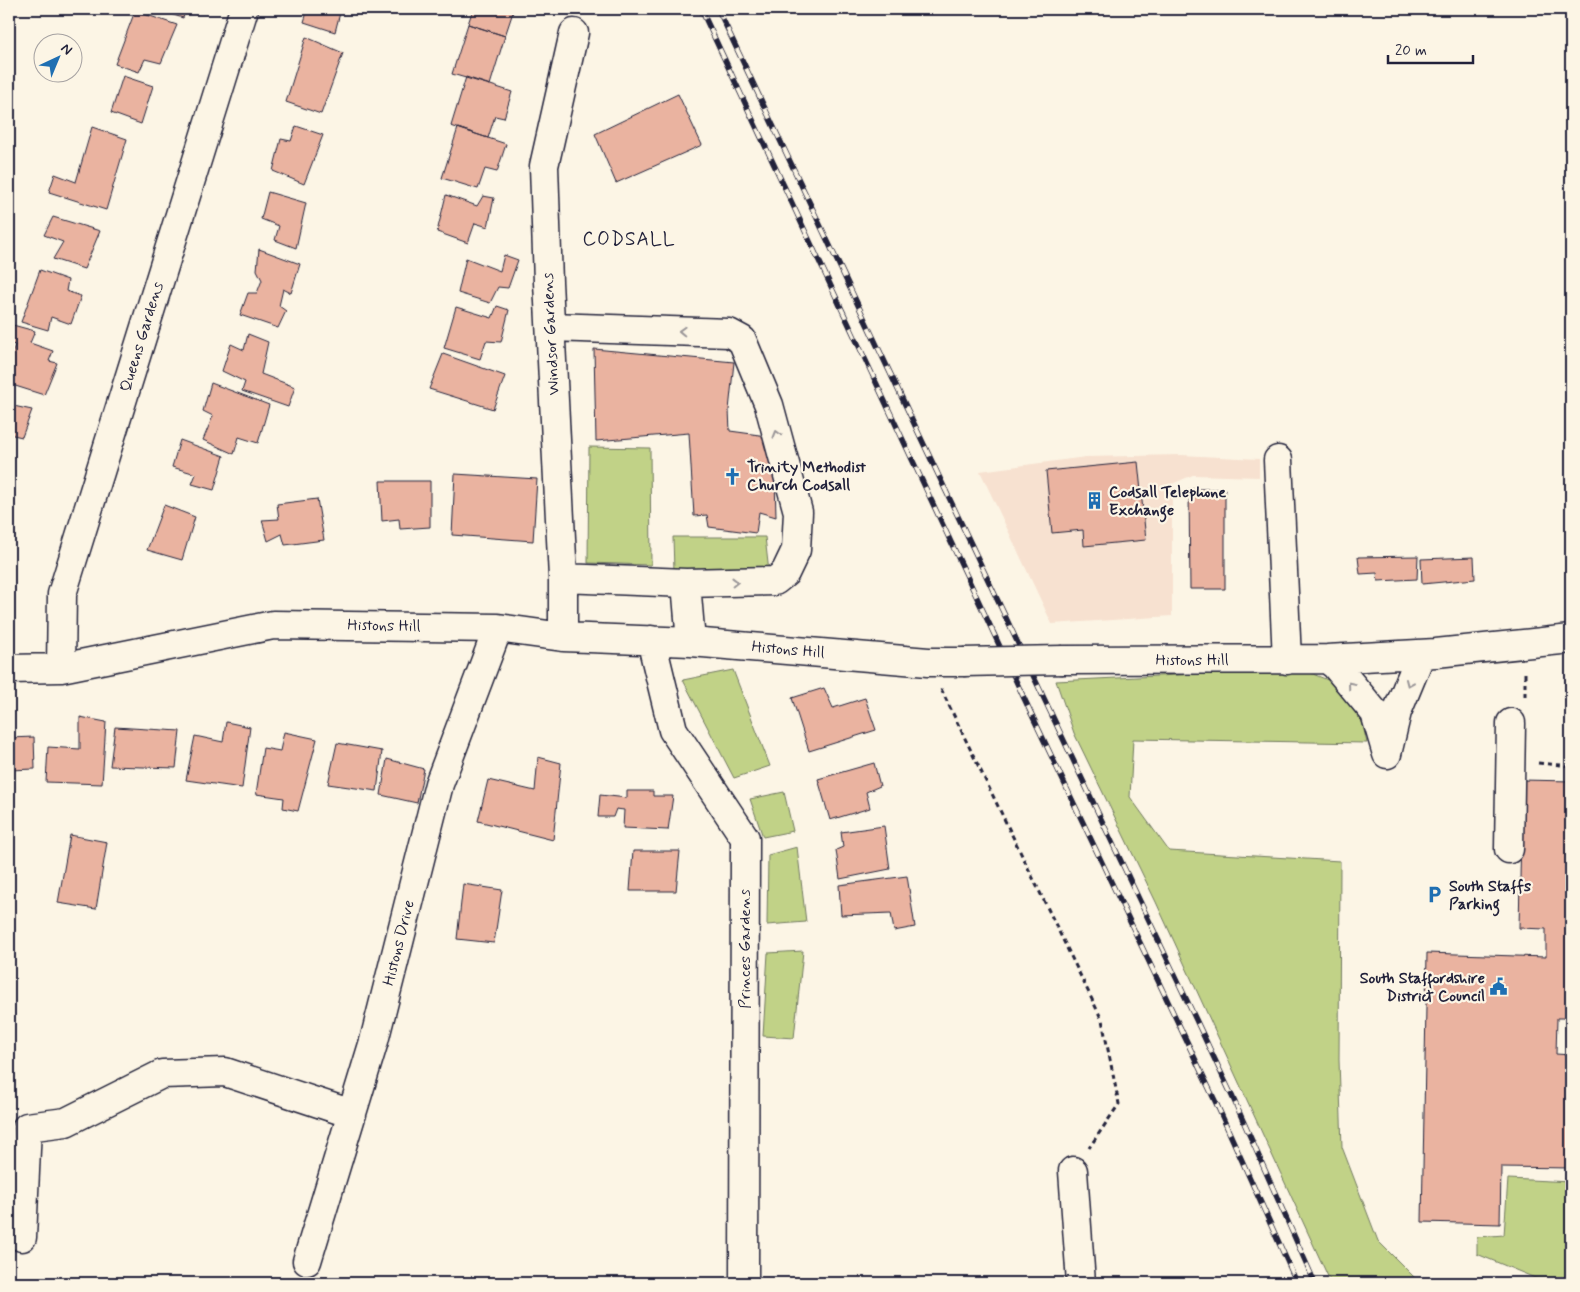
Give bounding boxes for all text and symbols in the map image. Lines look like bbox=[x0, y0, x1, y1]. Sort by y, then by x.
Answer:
north arrow bbox=[32, 32, 82, 82]
scale bar bbox=[1388, 32, 1472, 64]
text: N bbox=[57, 40, 76, 59]
text: 20 m bbox=[1395, 41, 1427, 61]
district label: CODSALL bbox=[583, 227, 675, 252]
street label: Windsor Gardens bbox=[537, 272, 565, 396]
street label: Queens Gardens bbox=[115, 279, 169, 395]
one-way arrow bbox=[677, 326, 685, 337]
one-way arrow bbox=[772, 430, 782, 439]
place label: Trinity Methodist Church Codsall bbox=[747, 457, 867, 496]
church icon: Trinity Methodist Church Codsall bbox=[723, 466, 743, 486]
place label: Codsall Telephone Exchange bbox=[1109, 482, 1226, 523]
building icon: Codsall Telephone Exchange bbox=[1085, 491, 1105, 511]
one-way arrow bbox=[732, 577, 739, 587]
street label: Histons Hill bbox=[347, 615, 421, 637]
street label: Histons Hill bbox=[751, 636, 825, 664]
street label: Histons Hill bbox=[1155, 650, 1229, 671]
one-way arrow bbox=[1405, 678, 1415, 687]
one-way arrow bbox=[1349, 682, 1357, 691]
place label: South Staffs Parking bbox=[1449, 876, 1531, 917]
parking icon: South Staffs Parking bbox=[1425, 885, 1445, 905]
street label: Princes Gardens bbox=[735, 889, 756, 1009]
street label: Histons Drive bbox=[378, 898, 420, 988]
place label: South Staffordshire District Council bbox=[1360, 968, 1485, 1007]
public building icon: South Staffordshire District Council bbox=[1489, 977, 1509, 997]

